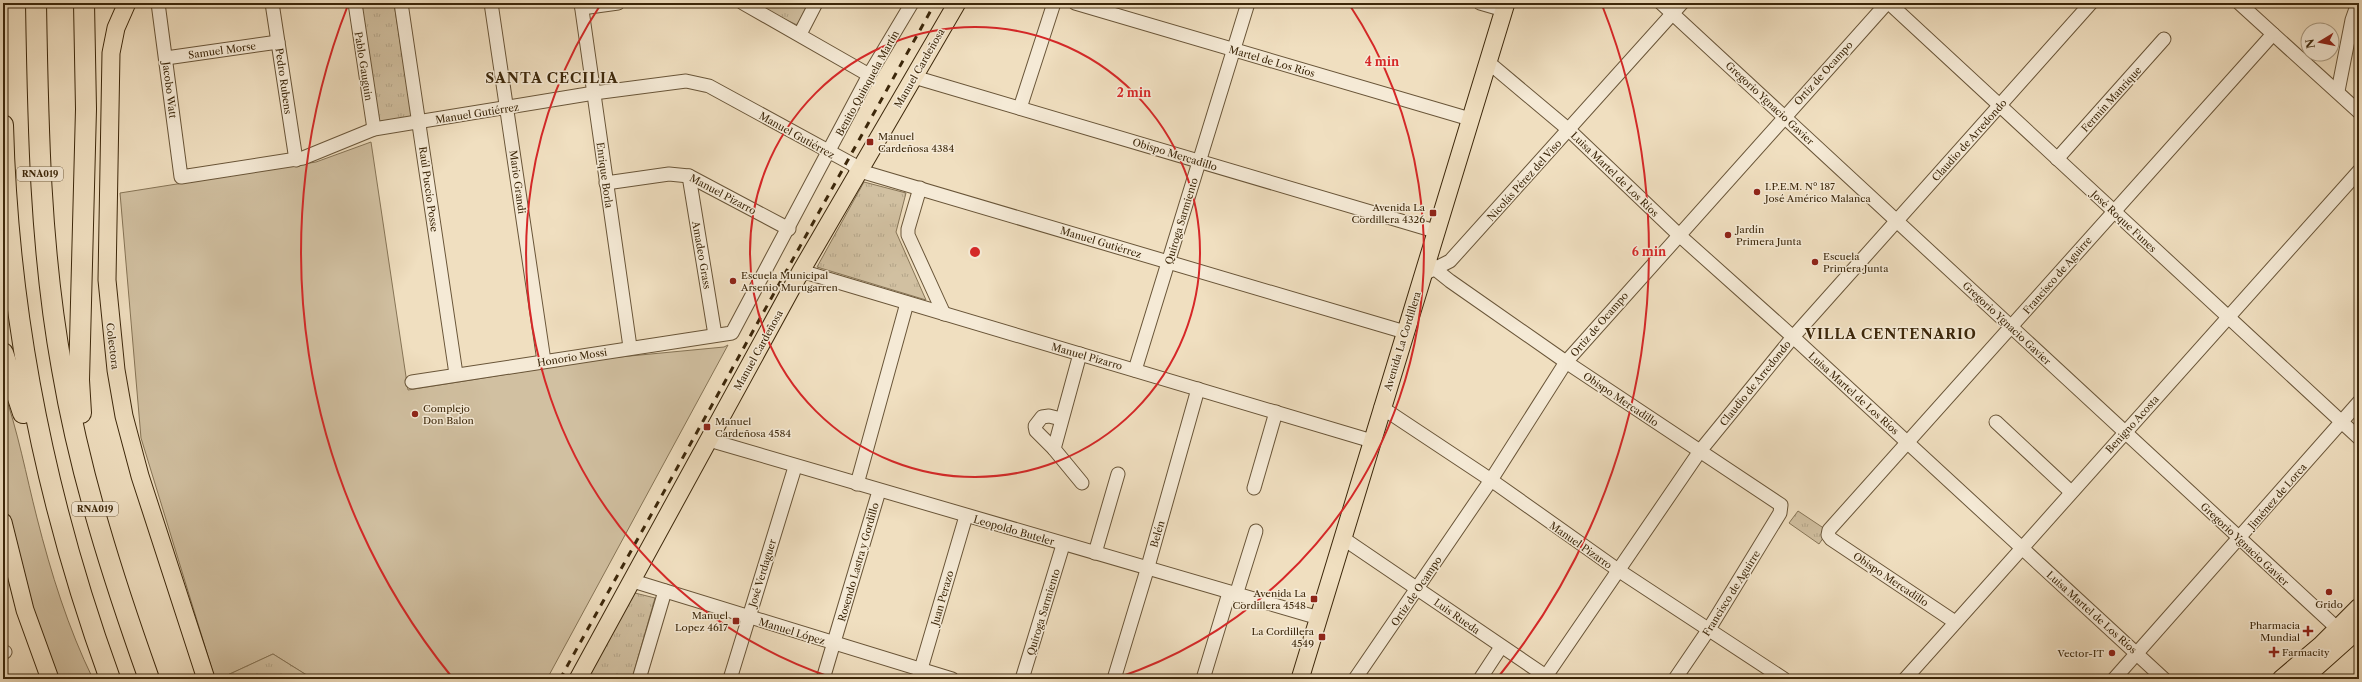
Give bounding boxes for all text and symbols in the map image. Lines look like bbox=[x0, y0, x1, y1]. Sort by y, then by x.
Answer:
north arrow bbox=[2300, 22, 2340, 62]
street label: Manuel Cardeñosa bbox=[891, 26, 948, 110]
street label: Benito Quinquela Martín bbox=[833, 27, 902, 138]
street label: Pablo Gauguin bbox=[352, 31, 375, 102]
text: N bbox=[2302, 37, 2318, 50]
street label: Samuel Morse bbox=[187, 39, 257, 62]
street label: Ortiz de Ocampo bbox=[1791, 39, 1856, 108]
street label: Martel de Los Ríos bbox=[1227, 43, 1317, 80]
street label: Pedro Rubens bbox=[272, 47, 295, 115]
text: 4 min bbox=[1365, 54, 1400, 69]
street label: Jacobo Watt bbox=[159, 59, 179, 120]
street label: Gregorio Ygnacio Gavier bbox=[1723, 59, 1817, 148]
street label: Fermín Manrique bbox=[2079, 64, 2144, 135]
district label: SANTA CECILIA bbox=[485, 69, 619, 87]
text: 2 min bbox=[1117, 85, 1152, 100]
street label: Claudio de Arredondo bbox=[1929, 97, 2010, 184]
street label: Manuel Gutiérrez bbox=[434, 100, 520, 127]
street label: Manuel Gutiérrez bbox=[757, 109, 837, 162]
street label: Luisa Martel de Los Ríos bbox=[1568, 129, 1661, 220]
place label: Manuel Cardeñosa 4384 bbox=[878, 130, 954, 155]
street label: Obispo Mercadillo bbox=[1131, 135, 1219, 174]
marker: Manuel Cardeñosa 4384 bbox=[865, 137, 875, 147]
street label: Nicolás Pérez del Viso bbox=[1484, 137, 1564, 224]
street label: Enrique Borla bbox=[593, 141, 616, 210]
street label: Raúl Puccio Posse bbox=[416, 146, 441, 233]
street label: Mario Grandi bbox=[507, 149, 528, 215]
road number: RNA019 bbox=[17, 167, 63, 181]
street label: Manuel Pizarro bbox=[687, 171, 758, 217]
street label: Quiroga Sarmiento bbox=[1162, 176, 1201, 266]
place label: I.P.E.M. Nº 187 José Américo Malanca bbox=[1763, 180, 1871, 205]
street label: José Roque Funes bbox=[2087, 186, 2159, 255]
marker: I.P.E.M. Nº 187 José Américo Malanca bbox=[1752, 187, 1762, 197]
place label: Avenida La Cordillera 4326 bbox=[1352, 201, 1426, 226]
marker: Avenida La Cordillera 4326 bbox=[1428, 208, 1438, 218]
street label: Amadeo Grass bbox=[689, 219, 714, 290]
place label: Jardín Primera Junta bbox=[1734, 223, 1802, 248]
street label: Manuel Gutiérrez bbox=[1059, 224, 1143, 261]
marker: Jardín Primera Junta bbox=[1723, 230, 1733, 240]
street label: Francisco de Aguirre bbox=[2020, 234, 2095, 317]
text: 6 min bbox=[1632, 244, 1667, 259]
centre of rings bbox=[968, 245, 982, 259]
place label: Escuela Primera Junta bbox=[1823, 250, 1889, 275]
marker: Escuela Primera Junta bbox=[1810, 257, 1820, 267]
place label: Escuela Municipal Arsenio Murugarren bbox=[740, 269, 839, 294]
marker: Escuela Municipal Arsenio Murugarren bbox=[728, 276, 738, 286]
street label: Gregorio Ygnacio Gavier bbox=[1960, 279, 2054, 368]
street label: Avenida La Cordillera bbox=[1381, 289, 1424, 393]
street label: Ortiz de Ocampo bbox=[1568, 289, 1631, 359]
street label: Manuel Cardeñosa bbox=[731, 307, 786, 393]
street label: Colectora bbox=[103, 322, 122, 371]
district label: VILLA CENTENARIO bbox=[1804, 325, 1977, 343]
street label: Claudio de Arredondo bbox=[1717, 338, 1794, 429]
street label: Manuel Pizarro bbox=[1050, 340, 1124, 373]
street label: Honorio Mossi bbox=[536, 346, 608, 369]
street label: Luisa Martel de Los Ríos bbox=[1806, 349, 1902, 437]
street label: Obispo Mercadillo bbox=[1581, 369, 1661, 429]
street label: Benigno Acosta bbox=[2103, 392, 2162, 456]
place label: Complejo Don Balon bbox=[423, 402, 475, 427]
marker: Complejo Don Balon bbox=[410, 409, 420, 419]
place label: Manuel Cardeñosa 4584 bbox=[715, 415, 791, 440]
marker: Manuel Cardeñosa 4584 bbox=[702, 422, 712, 432]
street label: Jiménez de Lorca bbox=[2244, 460, 2310, 533]
street label: Gregorio Ygnacio Gavier bbox=[2198, 500, 2292, 589]
street label: Rosendo Lastra y Gordillo bbox=[835, 501, 882, 623]
road number: RNA019 bbox=[72, 502, 118, 516]
street label: Leopoldo Buteler bbox=[972, 513, 1057, 548]
street label: Belén bbox=[1147, 518, 1168, 549]
street label: Manuel Pizarro bbox=[1547, 519, 1615, 572]
street label: José Verdaguer bbox=[745, 537, 779, 611]
street label: Francisco de Aguirre bbox=[1700, 548, 1763, 639]
street label: Obispo Mercadillo bbox=[1851, 549, 1931, 609]
street label: Ortiz de Ocampo bbox=[1388, 554, 1445, 629]
street label: Quiroga Sarmiento bbox=[1024, 567, 1063, 657]
street label: Luisa Martel de Los Ríos bbox=[2044, 568, 2140, 656]
street label: Juan Perazo bbox=[928, 569, 957, 629]
place label: Avenida La Cordillera 4548 bbox=[1233, 587, 1307, 612]
marker: Grido bbox=[2324, 587, 2334, 597]
marker: Avenida La Cordillera 4548 bbox=[1309, 594, 1319, 604]
street label: Luis Rueda bbox=[1431, 596, 1483, 637]
place label: Grido bbox=[2315, 598, 2343, 611]
place label: Manuel Lopez 4617 bbox=[675, 609, 728, 634]
street label: Manuel López bbox=[757, 615, 827, 648]
marker: Manuel Lopez 4617 bbox=[731, 616, 741, 626]
place label: Pharmacia Mundial bbox=[2249, 619, 2301, 644]
place label: La Cordillera 4549 bbox=[1252, 625, 1315, 650]
marker: Pharmacia Mundial bbox=[2303, 626, 2313, 636]
marker: La Cordillera 4549 bbox=[1317, 632, 1327, 642]
place label: Farmacity bbox=[2282, 646, 2330, 659]
place label: Vector-IT bbox=[2057, 647, 2105, 660]
marker: Farmacity bbox=[2269, 647, 2279, 657]
marker: Vector-IT bbox=[2107, 648, 2117, 658]

